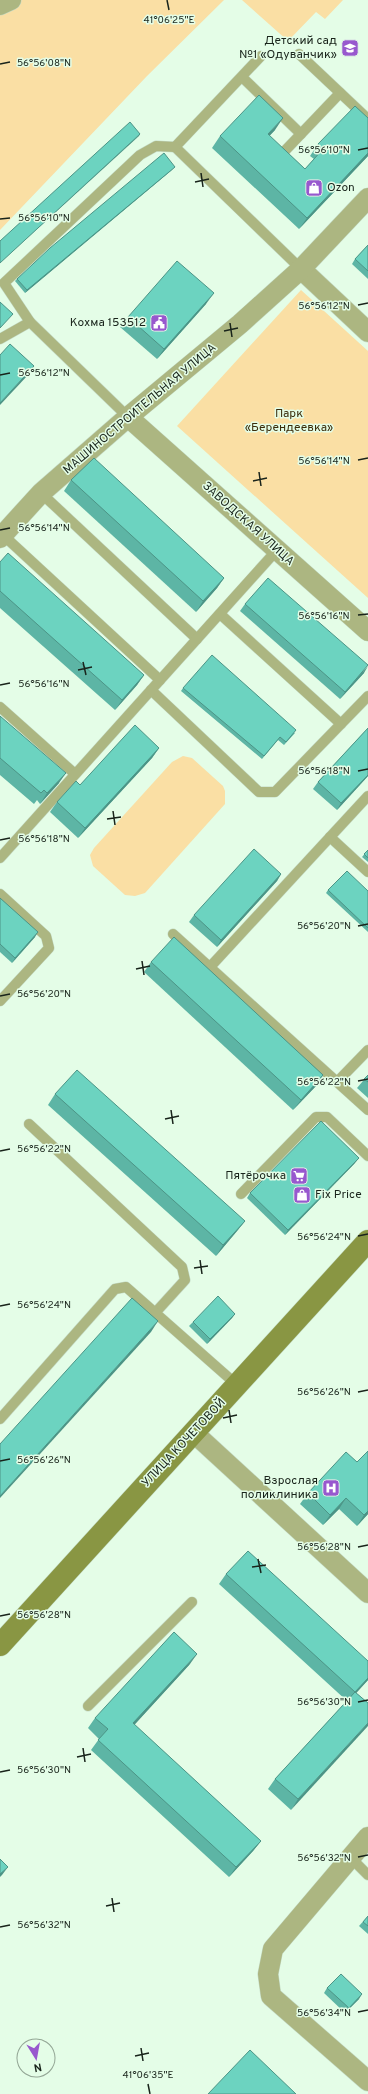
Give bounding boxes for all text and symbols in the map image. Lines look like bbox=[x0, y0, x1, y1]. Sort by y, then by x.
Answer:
text: 41°06'25"E bbox=[144, 14, 194, 27]
place label: Детский сад №1 «Одуванчик» bbox=[239, 33, 337, 63]
school or university icon: Детский сад №1 «Одуванчик» bbox=[340, 38, 360, 58]
text: 56°56'08"N bbox=[17, 57, 71, 70]
text: 56°56'10"N bbox=[298, 144, 350, 157]
shop icon: Ozon bbox=[304, 178, 324, 198]
place label: Ozon bbox=[327, 180, 355, 196]
text: 56°56'10"N bbox=[18, 212, 70, 225]
text: 56°56'12"N bbox=[298, 300, 350, 313]
public building icon: Кохма 153512 bbox=[149, 313, 169, 333]
place label: Кохма 153512 bbox=[70, 315, 146, 331]
street label: МАШИНОСТРОИТЕЛЬНАЯ УЛИЦА bbox=[60, 340, 220, 478]
text: 56°56'12"N bbox=[18, 367, 70, 380]
park label: Парк «Берендеевка» bbox=[245, 406, 333, 436]
text: 56°56'14"N bbox=[298, 455, 350, 468]
street label: ЗАВОДСКАЯ УЛИЦА bbox=[199, 478, 297, 570]
text: 56°56'14"N bbox=[18, 522, 70, 535]
text: 56°56'16"N bbox=[298, 610, 350, 623]
text: 56°56'16"N bbox=[18, 678, 70, 691]
text: 56°56'18"N bbox=[298, 765, 350, 778]
text: 56°56'18"N bbox=[18, 833, 70, 846]
text: 56°56'20"N bbox=[297, 920, 351, 933]
text: 56°56'20"N bbox=[17, 988, 71, 1001]
text: 56°56'22"N bbox=[297, 1076, 351, 1089]
text: 56°56'22"N bbox=[17, 1143, 71, 1156]
supermarket icon: Пятёрочка bbox=[289, 1166, 309, 1186]
place label: Пятёрочка bbox=[225, 1168, 286, 1184]
shop icon: Fix Price bbox=[292, 1185, 312, 1205]
place label: Fix Price bbox=[315, 1187, 362, 1203]
text: 56°56'24"N bbox=[297, 1231, 351, 1244]
text: 56°56'24"N bbox=[17, 1299, 71, 1312]
text: 56°56'26"N bbox=[297, 1386, 351, 1399]
street label: УЛИЦА КОЧЕТОВОЙ bbox=[139, 1395, 229, 1491]
text: 56°56'26"N bbox=[17, 1454, 71, 1467]
place label: Взрослая поликлиника bbox=[241, 1473, 318, 1503]
hospital icon: Взрослая поликлиника bbox=[321, 1478, 341, 1498]
text: 56°56'28"N bbox=[297, 1541, 351, 1554]
text: 56°56'28"N bbox=[17, 1609, 71, 1622]
text: 56°56'30"N bbox=[297, 1696, 351, 1709]
text: 56°56'30"N bbox=[17, 1764, 71, 1777]
text: 56°56'32"N bbox=[297, 1852, 351, 1865]
text: 56°56'32"N bbox=[17, 1919, 71, 1932]
text: 56°56'34"N bbox=[297, 2007, 351, 2020]
north arrow bbox=[16, 2038, 56, 2078]
text: N bbox=[33, 2059, 43, 2074]
text: 41°06'35"E bbox=[123, 2069, 173, 2082]

